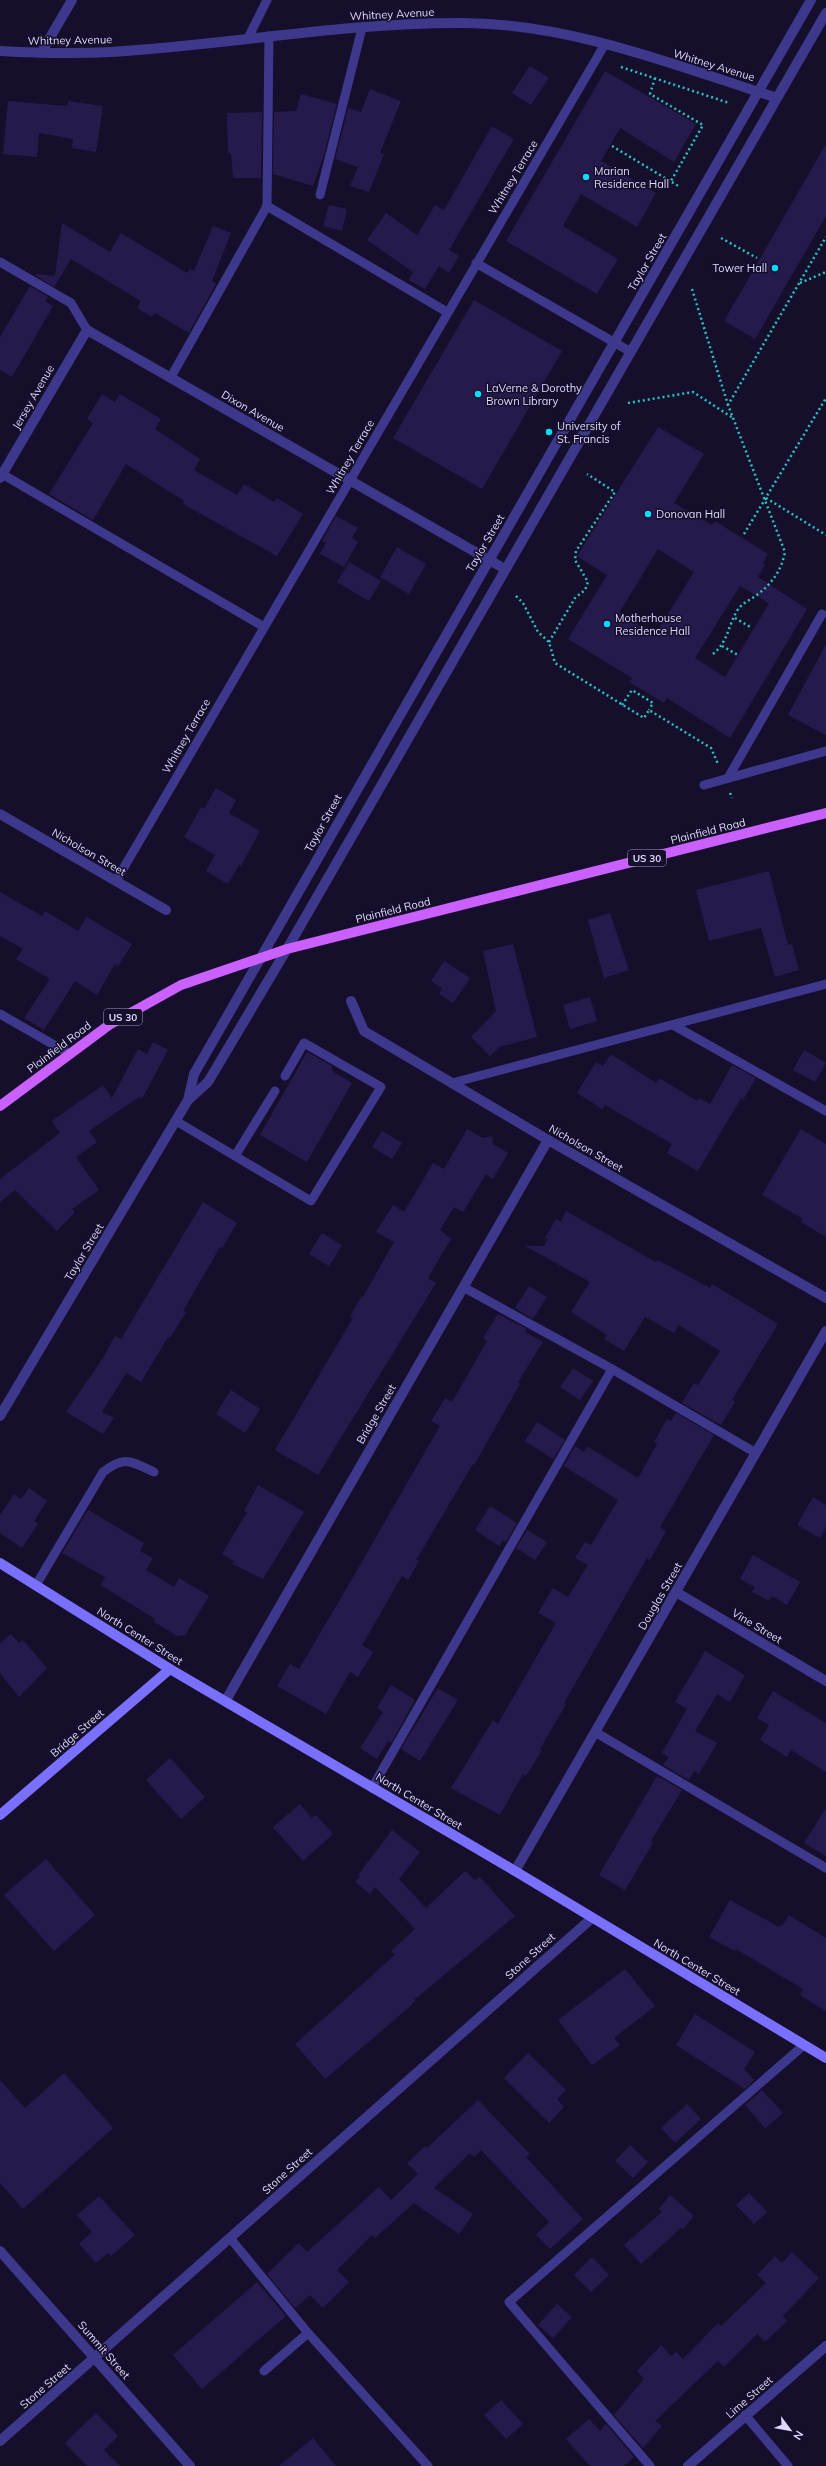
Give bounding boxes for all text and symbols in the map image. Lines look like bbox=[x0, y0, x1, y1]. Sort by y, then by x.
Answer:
street label: Whitney Avenue bbox=[349, 5, 435, 23]
street label: Whitney Avenue bbox=[28, 32, 112, 48]
street label: Whitney Avenue bbox=[672, 46, 756, 84]
street label: Whitney Terrace bbox=[485, 137, 541, 217]
place label: Marian Residence Hall bbox=[594, 164, 669, 191]
marker: Marian Residence Hall bbox=[581, 172, 591, 182]
street label: Taylor Street bbox=[625, 230, 669, 293]
place label: Tower Hall bbox=[712, 261, 767, 275]
marker: Tower Hall bbox=[770, 263, 780, 273]
street label: Jersey Avenue bbox=[9, 362, 57, 432]
place label: LaVerne & Dorothy Brown Library bbox=[486, 381, 582, 408]
street label: Dixon Avenue bbox=[219, 387, 287, 435]
marker: LaVerne & Dorothy Brown Library bbox=[473, 389, 483, 399]
street label: Whitney Terrace bbox=[323, 417, 377, 497]
place label: University of St. Francis bbox=[557, 419, 621, 446]
marker: University of St. Francis bbox=[544, 427, 554, 437]
place label: Donovan Hall bbox=[656, 507, 725, 521]
marker: Donovan Hall bbox=[643, 509, 653, 519]
street label: Taylor Street bbox=[463, 511, 507, 574]
place label: Motherhouse Residence Hall bbox=[615, 611, 690, 638]
marker: Motherhouse Residence Hall bbox=[602, 619, 612, 629]
street label: Whitney Terrace bbox=[159, 696, 213, 776]
street label: Taylor Street bbox=[301, 791, 345, 855]
street label: Plainfield Road bbox=[669, 815, 747, 847]
street label: Nicholson Street bbox=[50, 825, 129, 879]
road number: US 30 bbox=[628, 850, 666, 866]
street label: Plainfield Road bbox=[354, 894, 432, 926]
road number: US 30 bbox=[104, 1009, 142, 1025]
street label: Plainfield Road bbox=[24, 1018, 94, 1076]
street label: Nicholson Street bbox=[547, 1121, 626, 1175]
street label: Taylor Street bbox=[61, 1221, 107, 1283]
street label: Bridge Street bbox=[353, 1382, 399, 1446]
street label: Douglas Street bbox=[635, 1560, 685, 1632]
street label: North Center Street bbox=[94, 1604, 186, 1668]
street label: Vine Street bbox=[729, 1606, 785, 1647]
street label: Bridge Street bbox=[47, 1706, 107, 1760]
street label: North Center Street bbox=[373, 1770, 465, 1832]
street label: Stone Street bbox=[502, 1930, 558, 1982]
street label: North Center Street bbox=[651, 1936, 743, 1998]
street label: Stone Street bbox=[259, 2145, 315, 2197]
street label: Summit Street bbox=[75, 2318, 133, 2382]
street label: Stone Street bbox=[17, 2360, 73, 2412]
street label: Lime Street bbox=[723, 2373, 775, 2421]
north arrow bbox=[770, 2410, 810, 2450]
text: N bbox=[790, 2428, 807, 2443]

